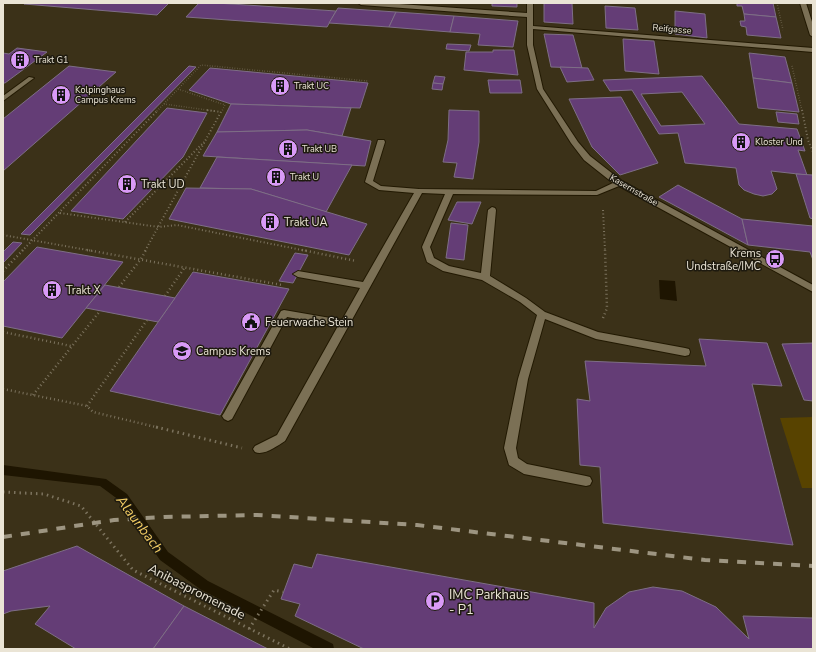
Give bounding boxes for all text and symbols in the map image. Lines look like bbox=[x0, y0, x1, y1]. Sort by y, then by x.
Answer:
street label: Reifgasse bbox=[652, 21, 692, 37]
building icon: Trakt G1 bbox=[9, 49, 31, 71]
place label: Trakt G1 bbox=[34, 54, 68, 66]
building icon: Trakt UC bbox=[269, 75, 291, 97]
place label: Trakt UC bbox=[294, 80, 329, 92]
building icon: Kolpinghaus Campus Krems bbox=[50, 84, 72, 106]
place label: Kolpinghaus Campus Krems bbox=[75, 84, 136, 106]
building icon: Kloster Und bbox=[730, 131, 752, 153]
place label: Kloster Und bbox=[755, 136, 803, 148]
building icon: Trakt UB bbox=[277, 138, 299, 160]
place label: Trakt UB bbox=[302, 143, 337, 155]
building icon: Trakt U bbox=[265, 166, 287, 188]
place label: Trakt U bbox=[290, 171, 319, 183]
street label: Kasernstraße bbox=[608, 171, 660, 209]
building icon: Trakt UD bbox=[116, 173, 138, 195]
place label: Trakt UD bbox=[141, 177, 185, 192]
building icon: Trakt UA bbox=[259, 211, 281, 233]
place label: Trakt UA bbox=[284, 215, 328, 230]
place label: Krems Undstraße/IMC bbox=[686, 246, 761, 274]
bus stop icon: Krems Undstraße/IMC bbox=[764, 248, 786, 270]
building icon: Trakt X bbox=[41, 279, 63, 301]
place label: Trakt X bbox=[66, 283, 102, 298]
public building icon: Feuerwache Stein bbox=[240, 311, 262, 333]
place label: Feuerwache Stein bbox=[265, 315, 353, 330]
school or university icon: Campus Krems bbox=[171, 340, 193, 362]
place label: Campus Krems bbox=[196, 344, 270, 359]
water label: Alaunbach bbox=[111, 491, 168, 557]
street label: Anibaspromenade bbox=[145, 560, 248, 624]
place label: IMC Parkhaus - P1 bbox=[449, 586, 529, 619]
parking icon: IMC Parkhaus - P1 bbox=[424, 590, 446, 612]

